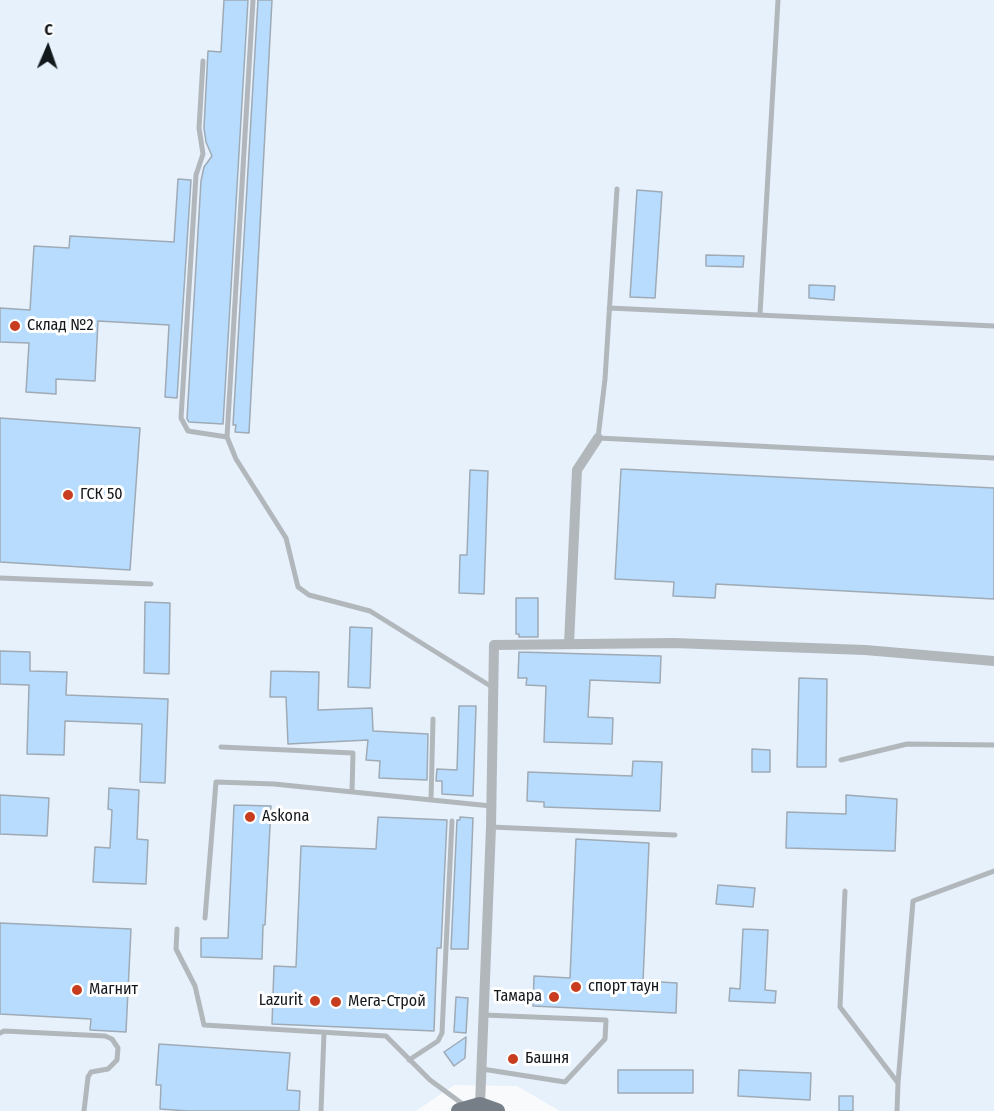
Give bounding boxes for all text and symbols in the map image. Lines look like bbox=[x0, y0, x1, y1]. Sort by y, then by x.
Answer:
north arrow bbox=[18, 18, 78, 78]
text: С bbox=[44, 20, 53, 39]
place label: Склад №2 bbox=[27, 316, 93, 336]
marker: Склад №2 bbox=[8, 319, 22, 333]
place label: ГСК 50 bbox=[80, 485, 123, 505]
marker: ГСК 50 bbox=[61, 488, 75, 502]
place label: Askona bbox=[262, 807, 309, 827]
marker: Askona bbox=[243, 810, 257, 824]
place label: спорт таун bbox=[588, 977, 659, 997]
place label: Магнит bbox=[89, 980, 138, 1000]
marker: спорт таун bbox=[569, 980, 583, 994]
marker: Магнит bbox=[70, 983, 84, 997]
place label: Тамара bbox=[494, 987, 542, 1007]
marker: Тамара bbox=[547, 990, 561, 1004]
place label: Lazurit bbox=[259, 991, 303, 1011]
place label: Мега-Строй bbox=[348, 992, 426, 1012]
marker: Lazurit bbox=[308, 994, 322, 1008]
marker: Мега-Строй bbox=[329, 995, 343, 1009]
place label: Башня bbox=[525, 1049, 569, 1069]
marker: Башня bbox=[506, 1052, 520, 1066]

